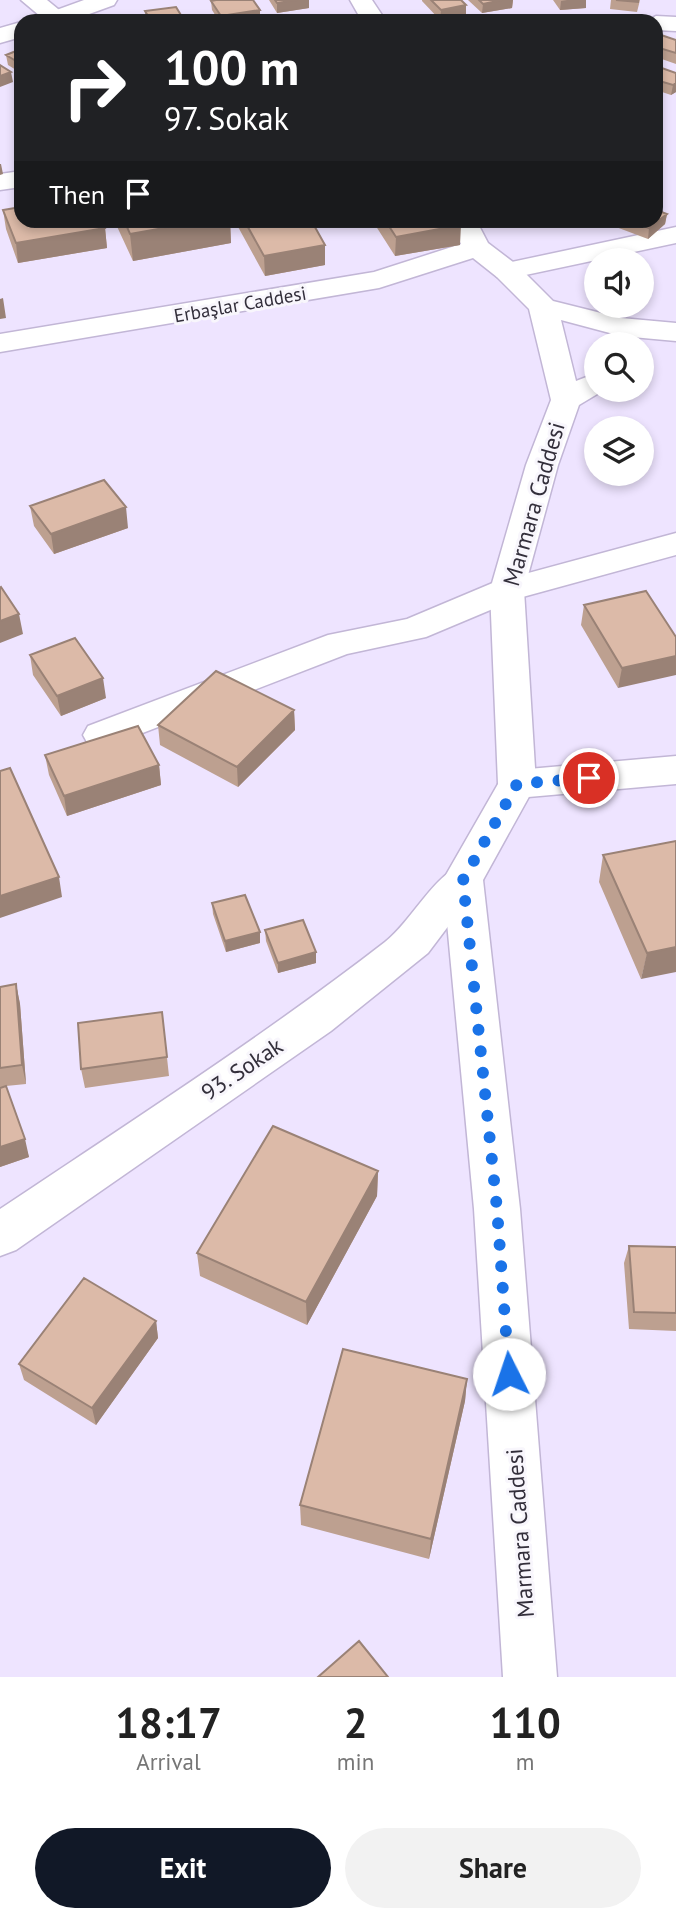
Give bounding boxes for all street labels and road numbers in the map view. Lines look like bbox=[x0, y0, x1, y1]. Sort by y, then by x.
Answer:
street label: Erbaşlar Caddesi bbox=[172, 281, 308, 327]
street label: Marmara Caddesi bbox=[496, 418, 571, 589]
street label: 93. Sokak bbox=[195, 1031, 288, 1106]
street label: Marmara Caddesi bbox=[499, 1448, 540, 1618]

